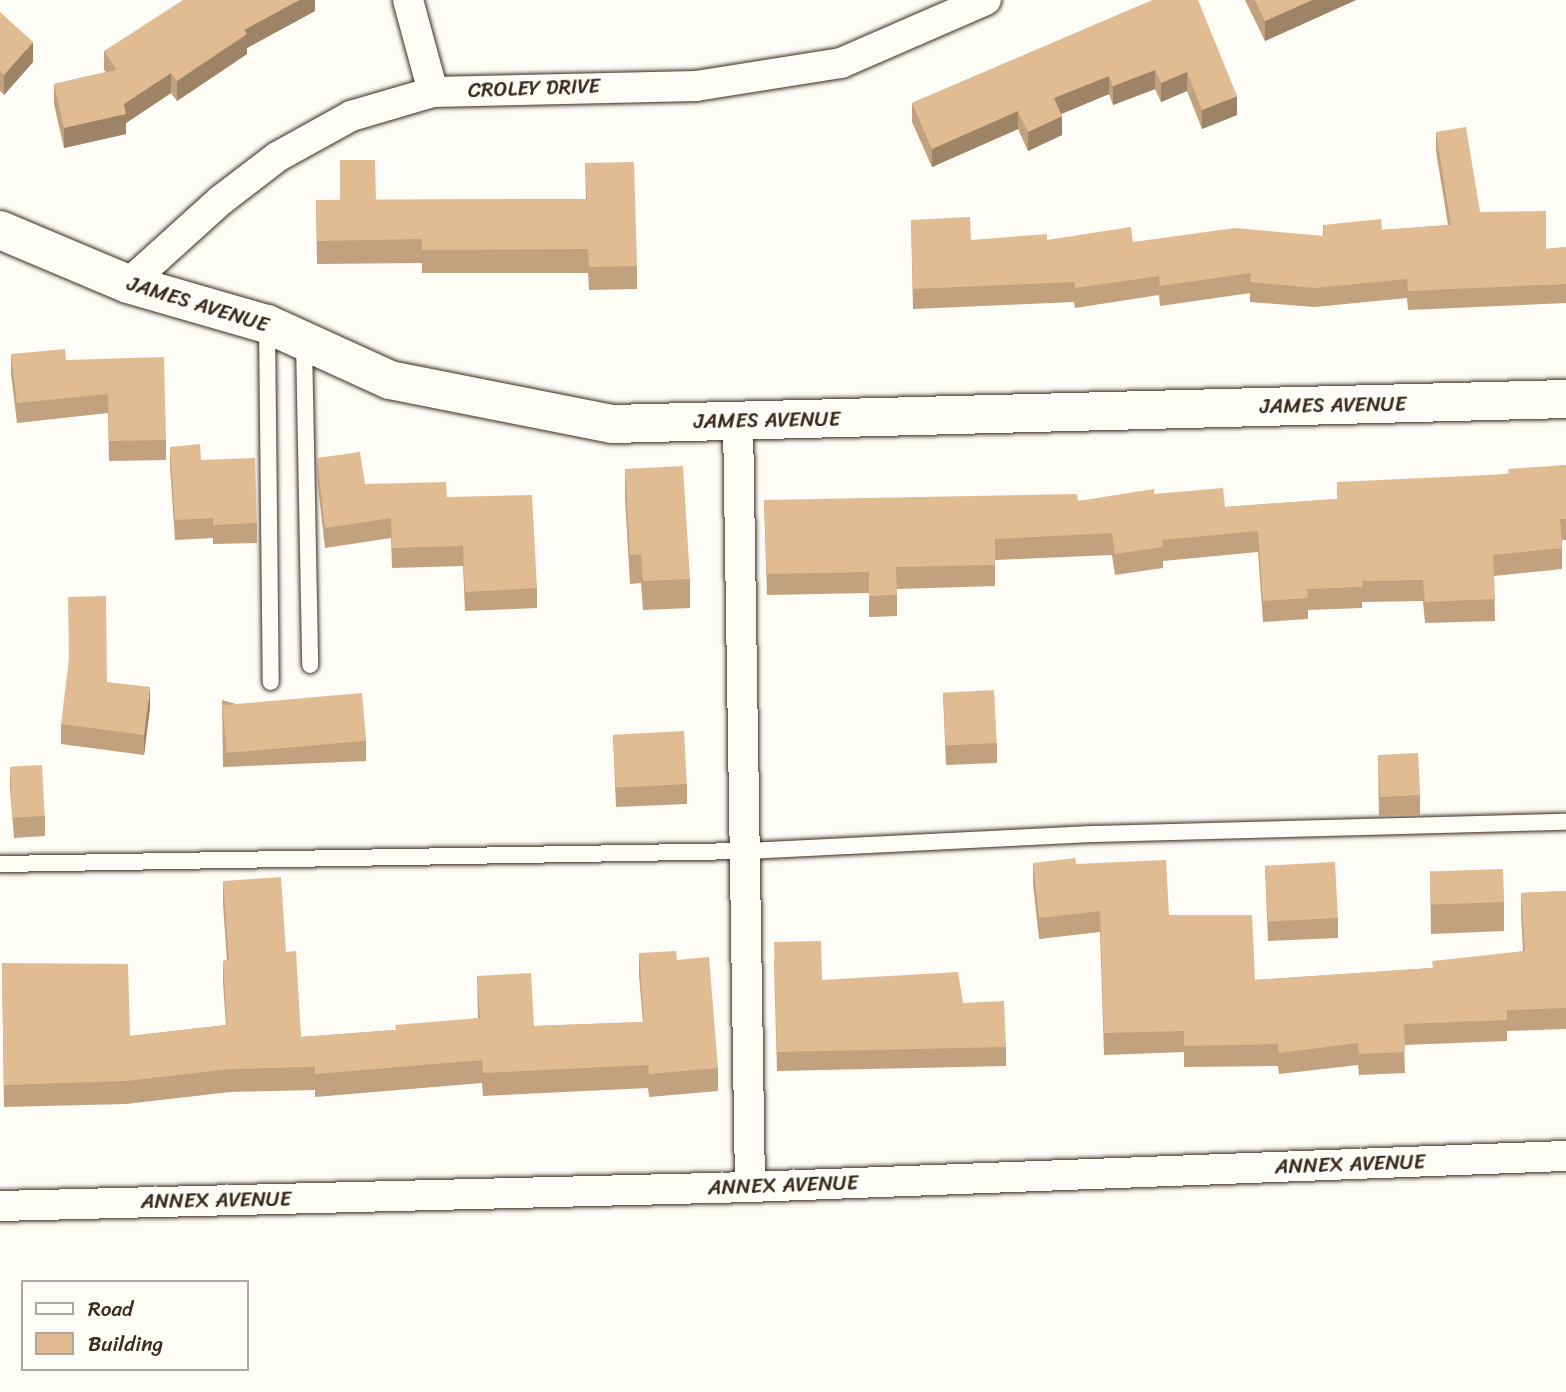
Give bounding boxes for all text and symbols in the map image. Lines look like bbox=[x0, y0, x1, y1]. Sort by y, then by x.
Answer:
street label: CROLEY DRIVE bbox=[466, 73, 602, 103]
street label: JAMES AVENUE bbox=[124, 270, 272, 338]
street label: JAMES AVENUE bbox=[1259, 391, 1407, 419]
street label: JAMES AVENUE bbox=[693, 406, 841, 434]
street label: ANNEX AVENUE bbox=[1274, 1149, 1426, 1179]
street label: ANNEX AVENUE bbox=[707, 1170, 859, 1200]
street label: ANNEX AVENUE bbox=[140, 1186, 292, 1214]
legend bbox=[21, 1280, 248, 1371]
text: Road bbox=[88, 1290, 133, 1328]
text: Building bbox=[88, 1325, 163, 1363]

